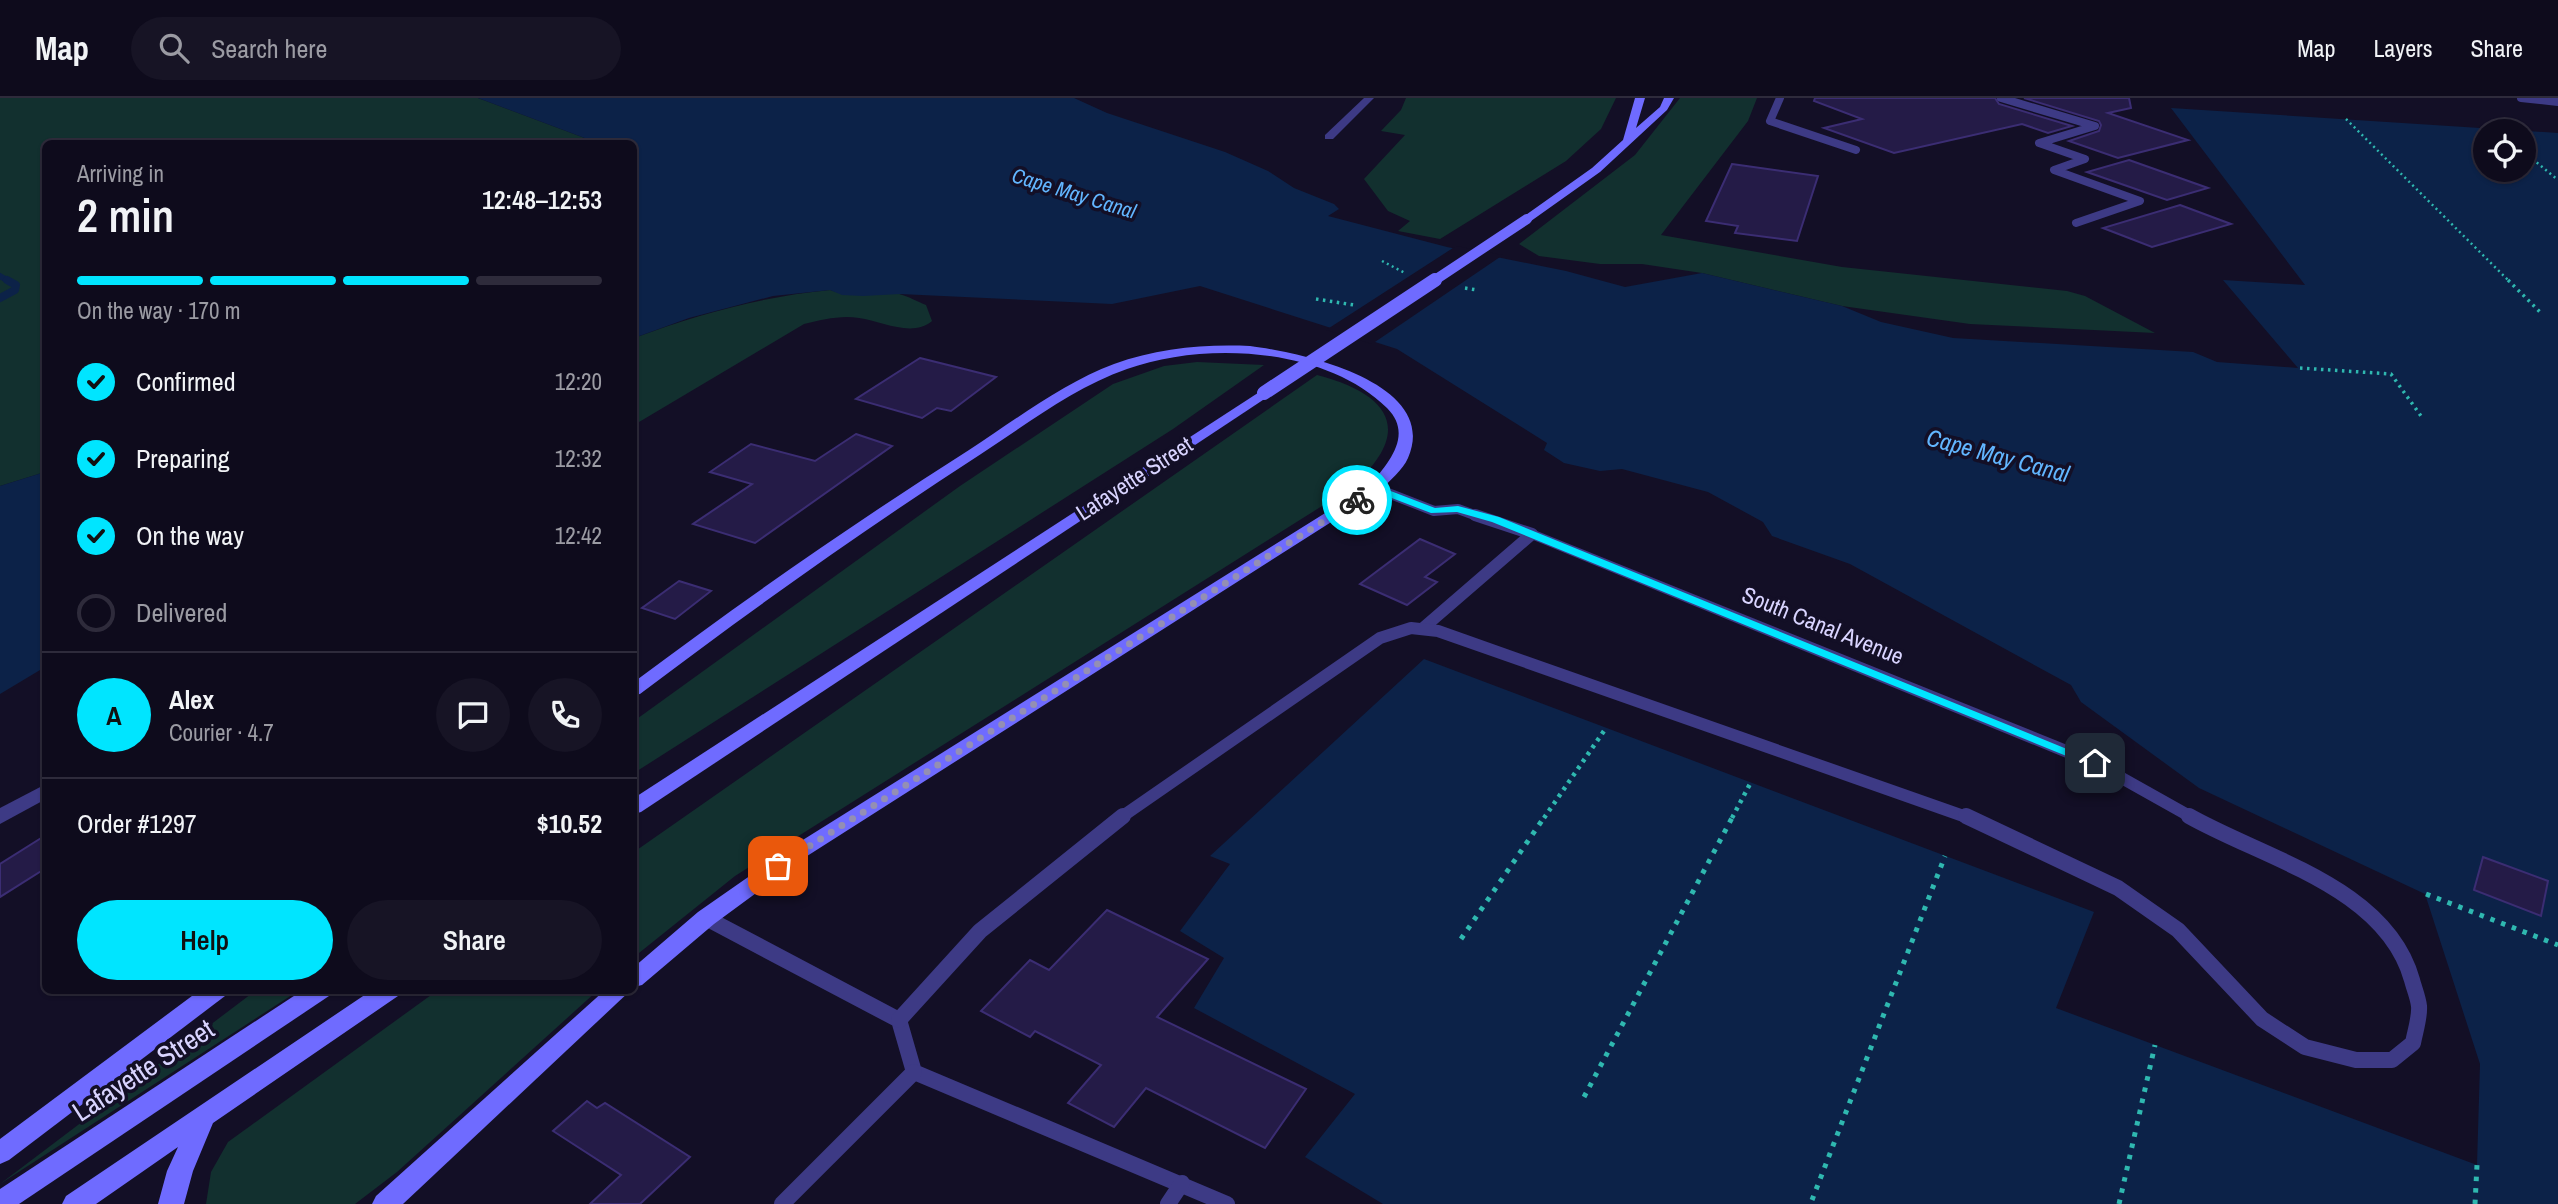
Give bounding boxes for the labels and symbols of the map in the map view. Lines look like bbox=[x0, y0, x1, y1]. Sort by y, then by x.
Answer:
water label: Cape May Canal bbox=[1008, 160, 1141, 226]
water label: Cape May Canal bbox=[1923, 421, 2074, 490]
street label: Lafayette Street bbox=[1070, 429, 1198, 527]
courier bbox=[1322, 465, 1392, 535]
street label: South Canal Avenue bbox=[1738, 578, 1908, 672]
pin bbox=[2065, 733, 2125, 793]
pin bbox=[748, 836, 808, 896]
street label: Lafayette Street bbox=[65, 1010, 221, 1130]

